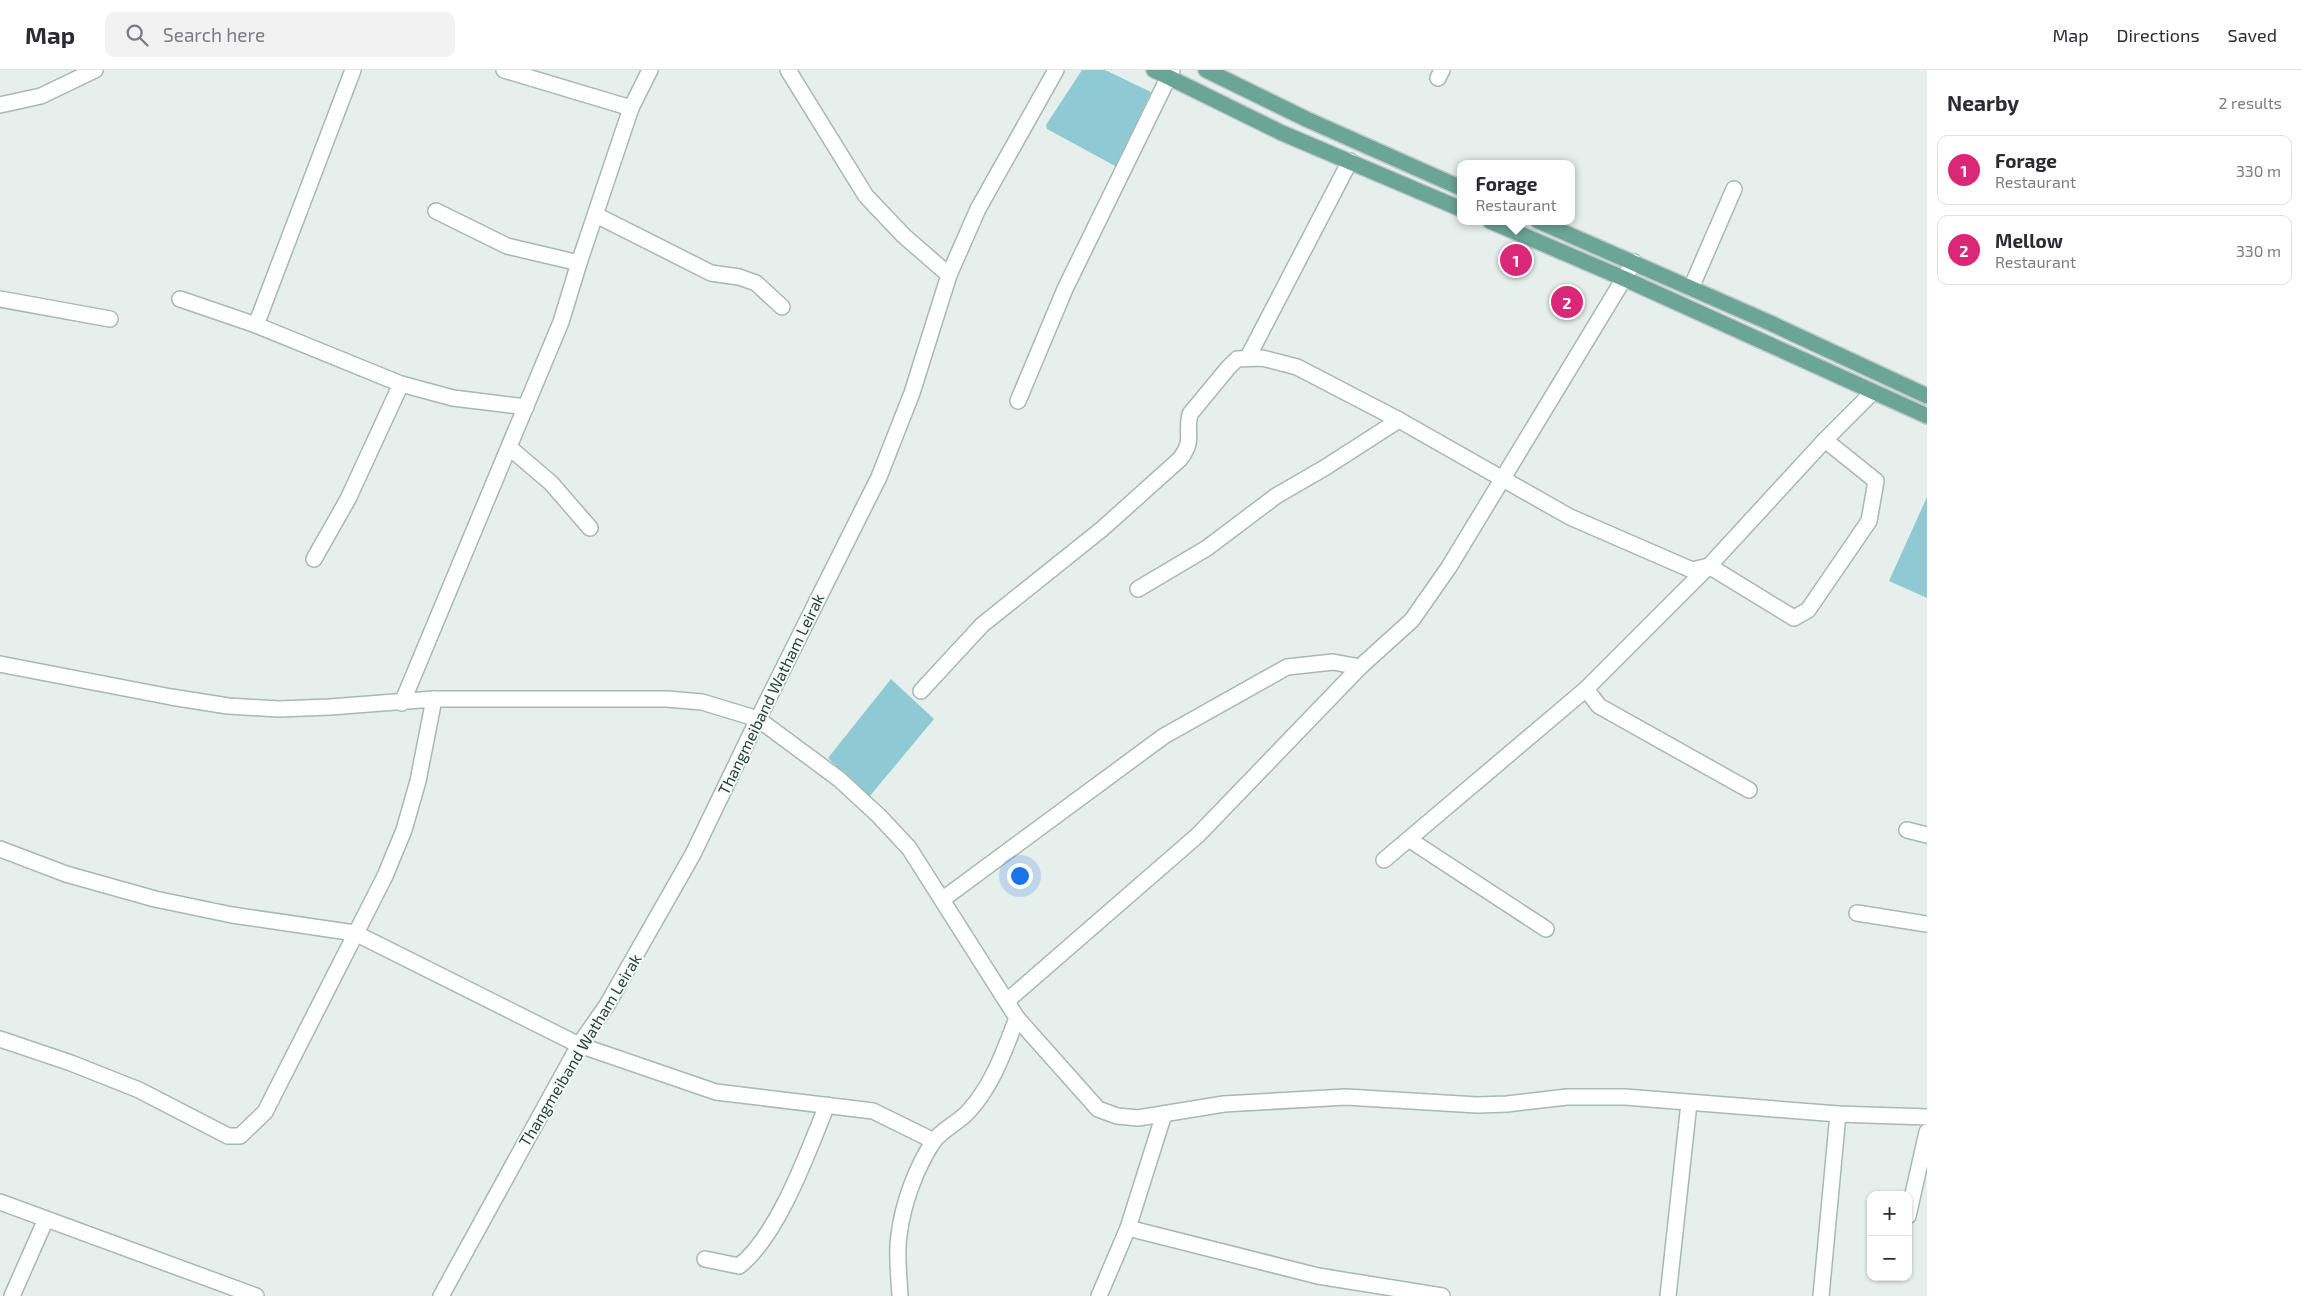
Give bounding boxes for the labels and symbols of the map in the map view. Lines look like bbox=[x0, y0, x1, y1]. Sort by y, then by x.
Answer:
pin: 1 bbox=[1500, 241, 1532, 279]
pin: 2 bbox=[1551, 283, 1583, 321]
street label: Thangmeiband Watham Leirak bbox=[713, 590, 828, 798]
your location bbox=[1007, 863, 1033, 889]
street label: Thangmeiband Watham Leirak bbox=[514, 950, 645, 1150]

